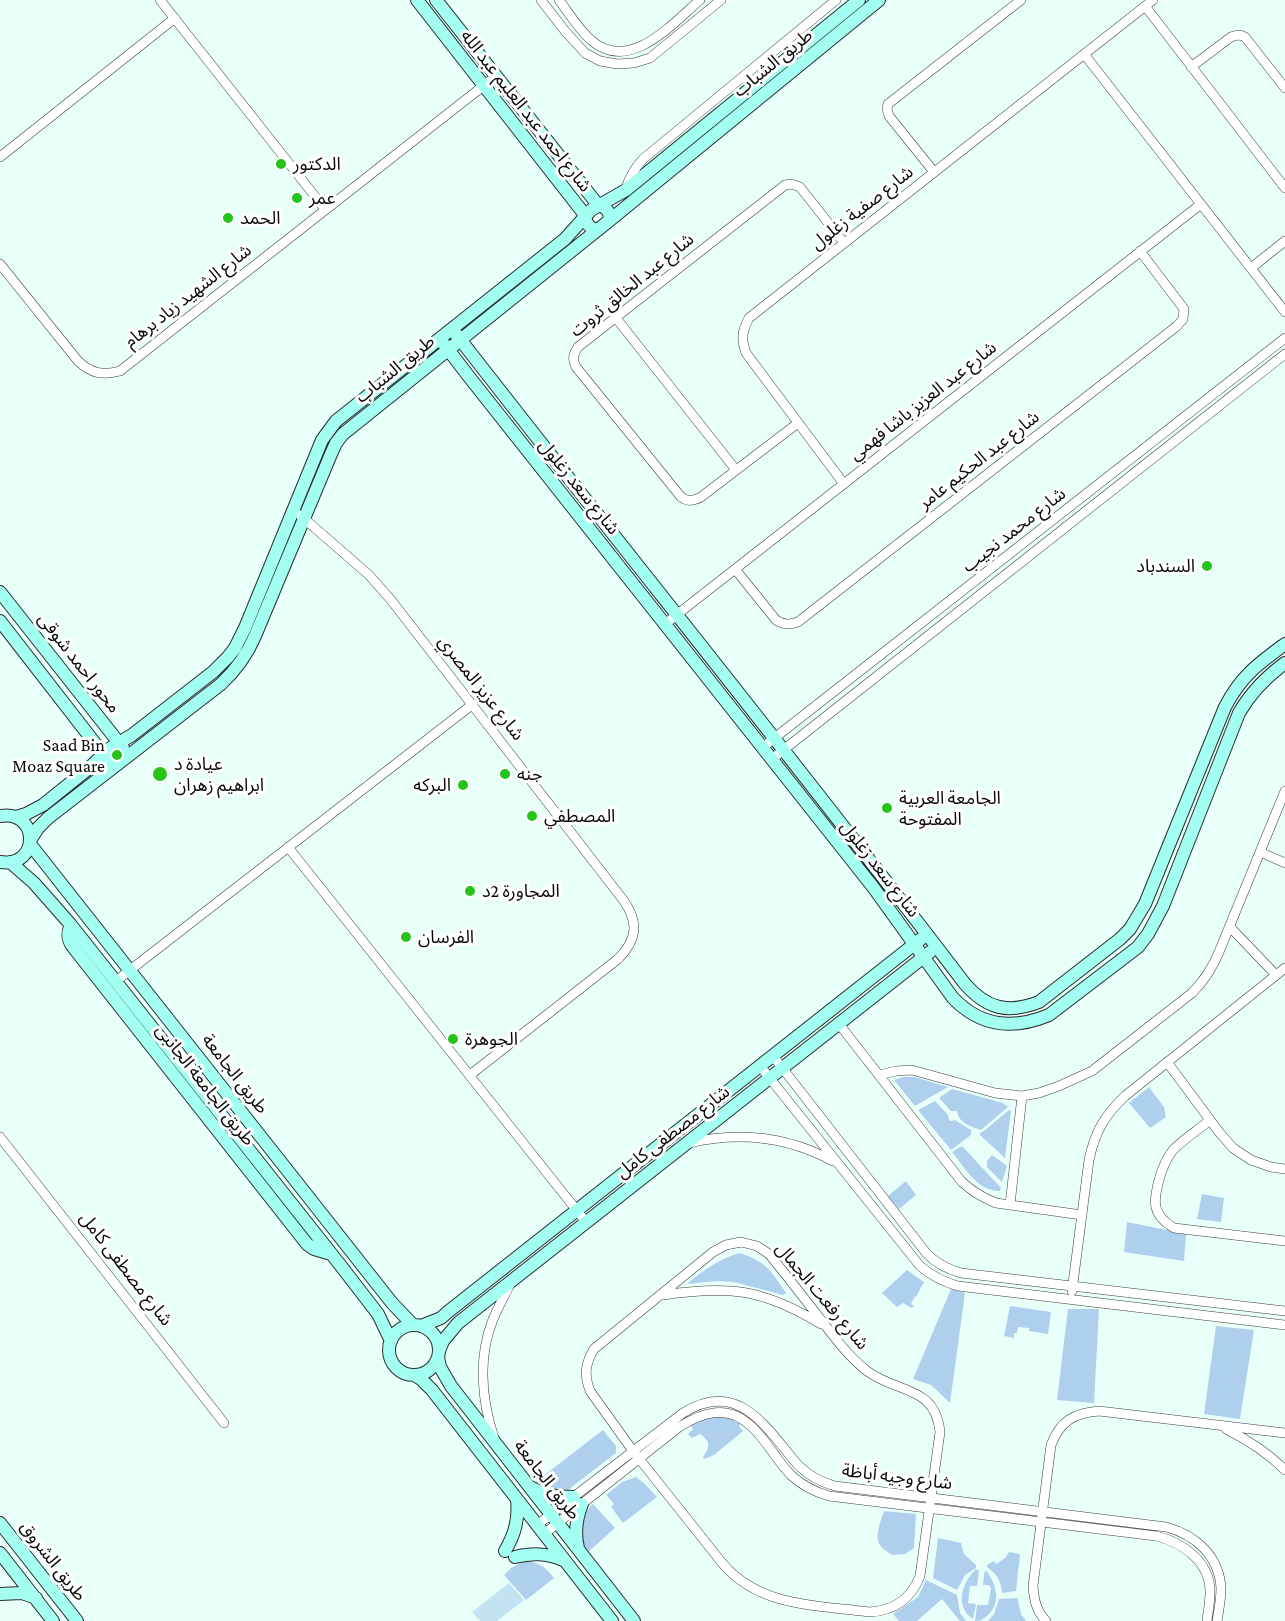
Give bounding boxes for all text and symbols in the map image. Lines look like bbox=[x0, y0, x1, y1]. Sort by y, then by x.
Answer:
street label: طريق الشباب bbox=[729, 25, 817, 101]
street label: شارع احمد عبد العليم عبد الله bbox=[456, 26, 596, 196]
place label: الدكتور bbox=[293, 153, 341, 175]
marker: الدكتور bbox=[274, 157, 288, 171]
street label: شارع صفية زغلول bbox=[806, 161, 918, 255]
place label: عمر bbox=[309, 187, 336, 209]
marker: عمر bbox=[290, 191, 304, 205]
place label: الحمد bbox=[240, 207, 280, 229]
marker: الحمد bbox=[221, 211, 235, 225]
street label: شارع عبد الخالق ثروت bbox=[566, 228, 698, 342]
street label: شارع الشهيد زياد برهام bbox=[120, 240, 256, 352]
street label: طريق الشباب bbox=[351, 331, 439, 407]
street label: شارع عبد العزيز باشا فهمي bbox=[845, 337, 1001, 465]
street label: شارع عبد الحكيم عامر bbox=[914, 406, 1044, 514]
street label: شارع سعد زغلول bbox=[534, 435, 624, 539]
street label: شارع محمد نجيب bbox=[958, 483, 1070, 577]
place label: السندباد bbox=[1136, 555, 1195, 577]
marker: السندباد bbox=[1200, 559, 1214, 573]
street label: محور احمد شوقى bbox=[33, 608, 125, 718]
street label: شارع عزيز المصري bbox=[433, 631, 529, 745]
place label: Saad Bin Moaz Square bbox=[12, 734, 105, 777]
marker: Saad Bin Moaz Square bbox=[110, 748, 124, 762]
place label: عيادة د ابراهيم زهران bbox=[174, 753, 264, 795]
place label: جنه bbox=[517, 763, 543, 785]
marker: عيادة د ابراهيم زهران bbox=[151, 765, 169, 783]
marker: جنه bbox=[498, 767, 512, 781]
place label: البركه bbox=[413, 774, 451, 796]
marker: البركه bbox=[456, 778, 470, 792]
place label: الجامعة العربية المفتوحة bbox=[899, 787, 1001, 830]
marker: الجامعة العربية المفتوحة bbox=[880, 801, 894, 815]
place label: المصطفي bbox=[544, 805, 615, 827]
marker: المصطفي bbox=[525, 809, 539, 823]
street label: شارع سعد زغلول bbox=[836, 816, 924, 922]
place label: المجاورة 2د bbox=[482, 880, 560, 902]
marker: المجاورة 2د bbox=[463, 884, 477, 898]
place label: الفرسان bbox=[418, 926, 474, 948]
marker: الفرسان bbox=[399, 930, 413, 944]
street label: طريق الجامعة الجانبى bbox=[151, 1020, 259, 1150]
place label: الجوهرة bbox=[465, 1028, 518, 1050]
street label: طريق الجامعة bbox=[197, 1030, 273, 1118]
marker: الجوهرة bbox=[446, 1032, 460, 1046]
street label: شارع مصطفى كامل bbox=[612, 1081, 734, 1183]
street label: شارع مصطفى كامل bbox=[75, 1208, 177, 1330]
street label: شارع رفعت الجمال bbox=[771, 1238, 873, 1354]
street label: طريق الجامعة bbox=[509, 1436, 585, 1524]
street label: شارع وجيه أباظة bbox=[841, 1460, 953, 1494]
street label: طريق الشروق bbox=[15, 1517, 91, 1605]

